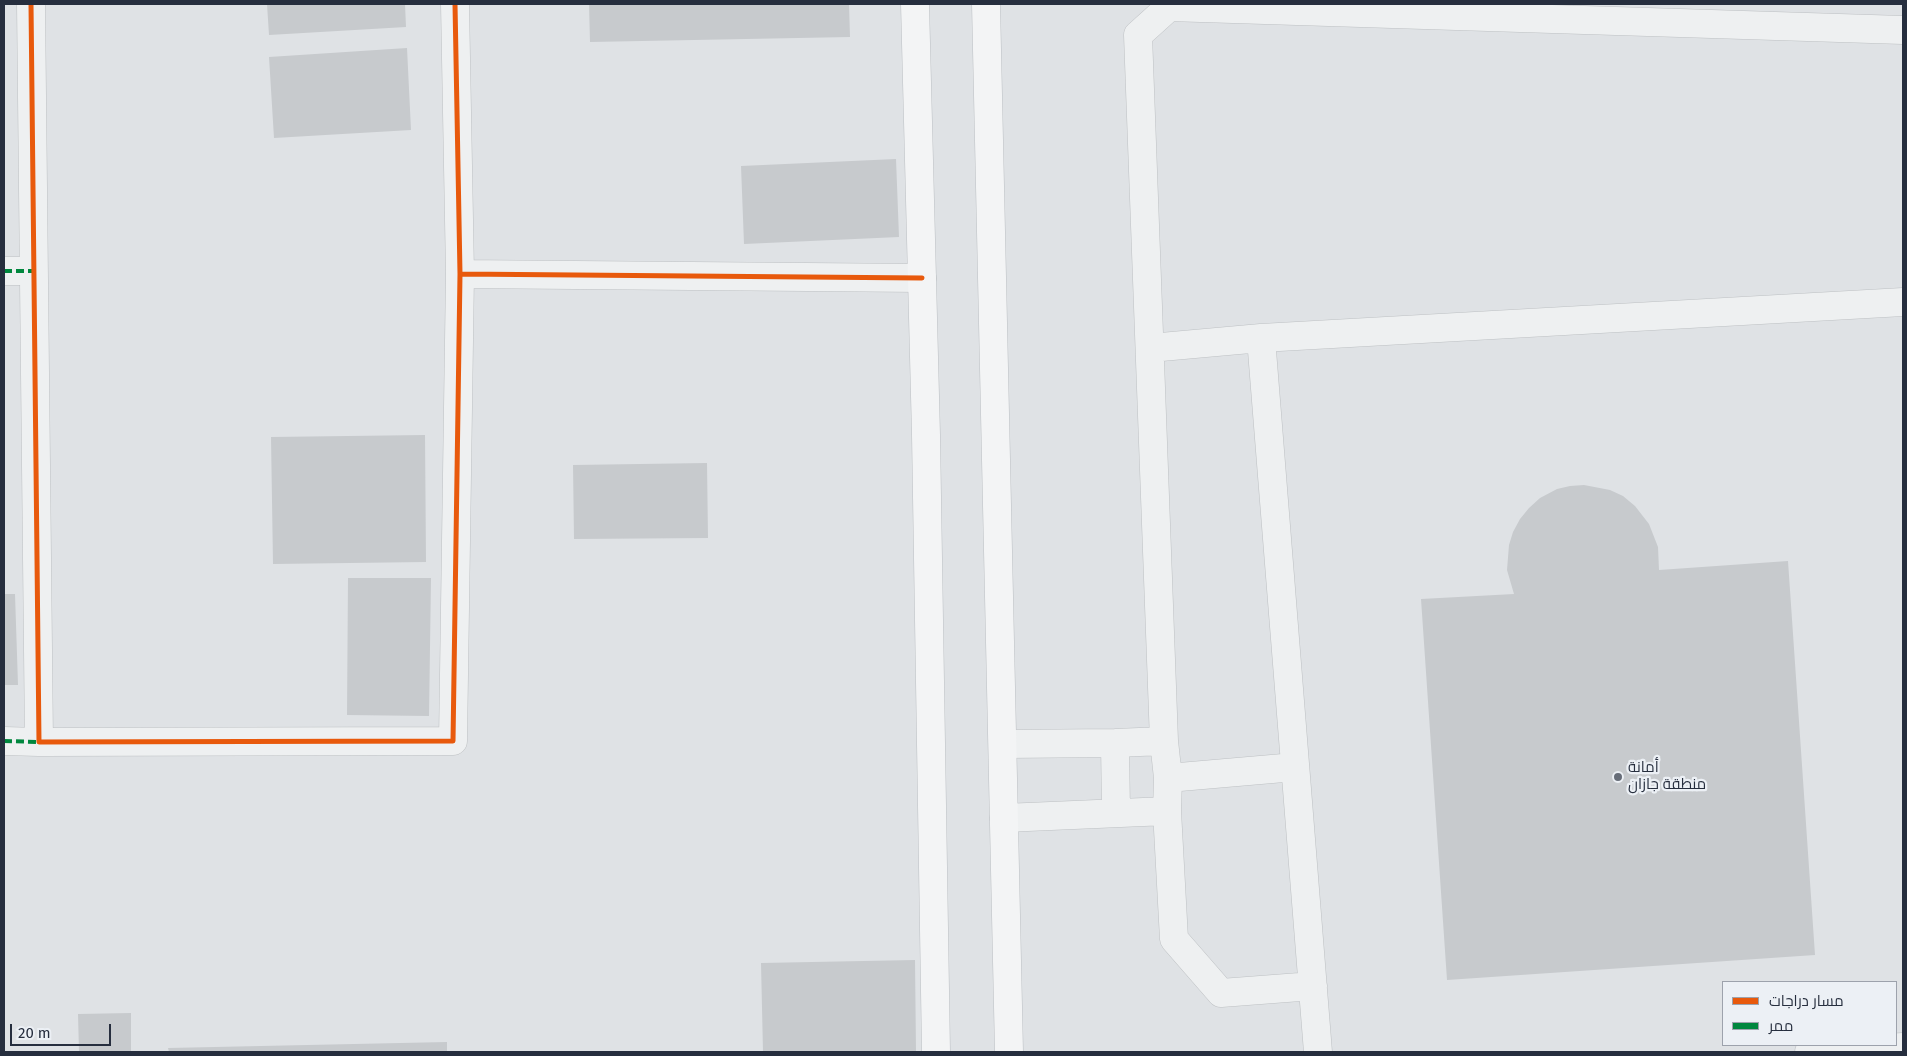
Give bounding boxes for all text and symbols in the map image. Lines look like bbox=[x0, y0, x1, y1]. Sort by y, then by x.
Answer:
place label: أمانة منطقة جازان bbox=[1628, 759, 1706, 794]
marker: أمانة منطقة جازان bbox=[1612, 771, 1624, 783]
legend bbox=[1722, 981, 1897, 1046]
text: مسار دراجات bbox=[1769, 992, 1844, 1010]
scale bar bbox=[12, 1014, 114, 1046]
text: ممر bbox=[1769, 1017, 1793, 1035]
text: 20 m bbox=[18, 1024, 51, 1042]

